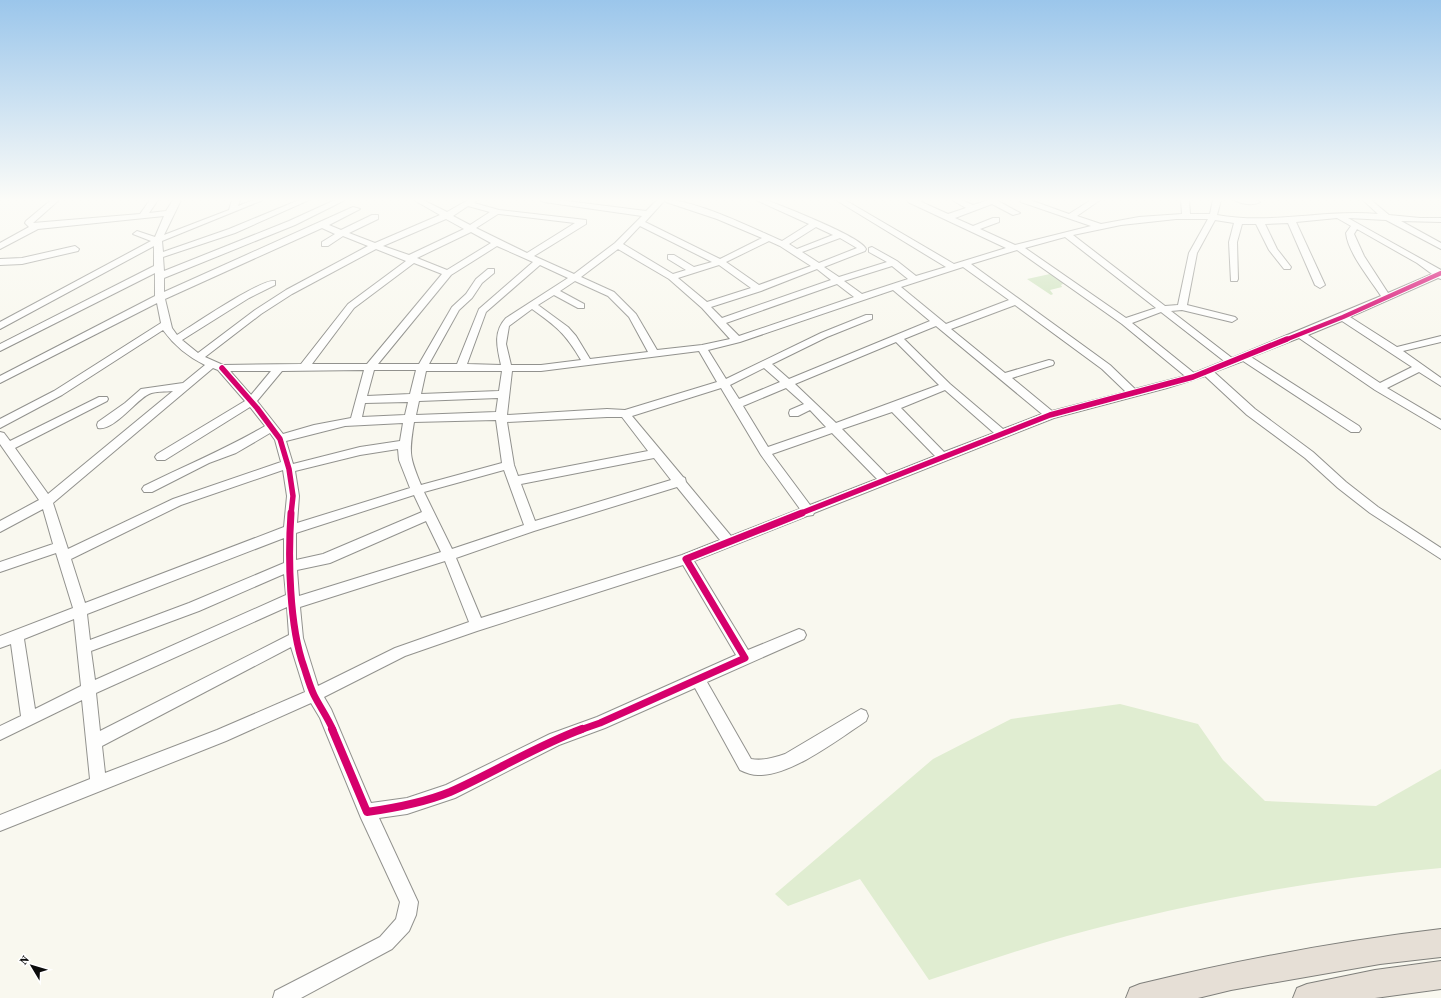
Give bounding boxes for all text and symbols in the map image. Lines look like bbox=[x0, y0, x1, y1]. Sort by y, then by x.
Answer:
north arrow bbox=[12, 946, 52, 986]
text: N bbox=[16, 952, 33, 968]

